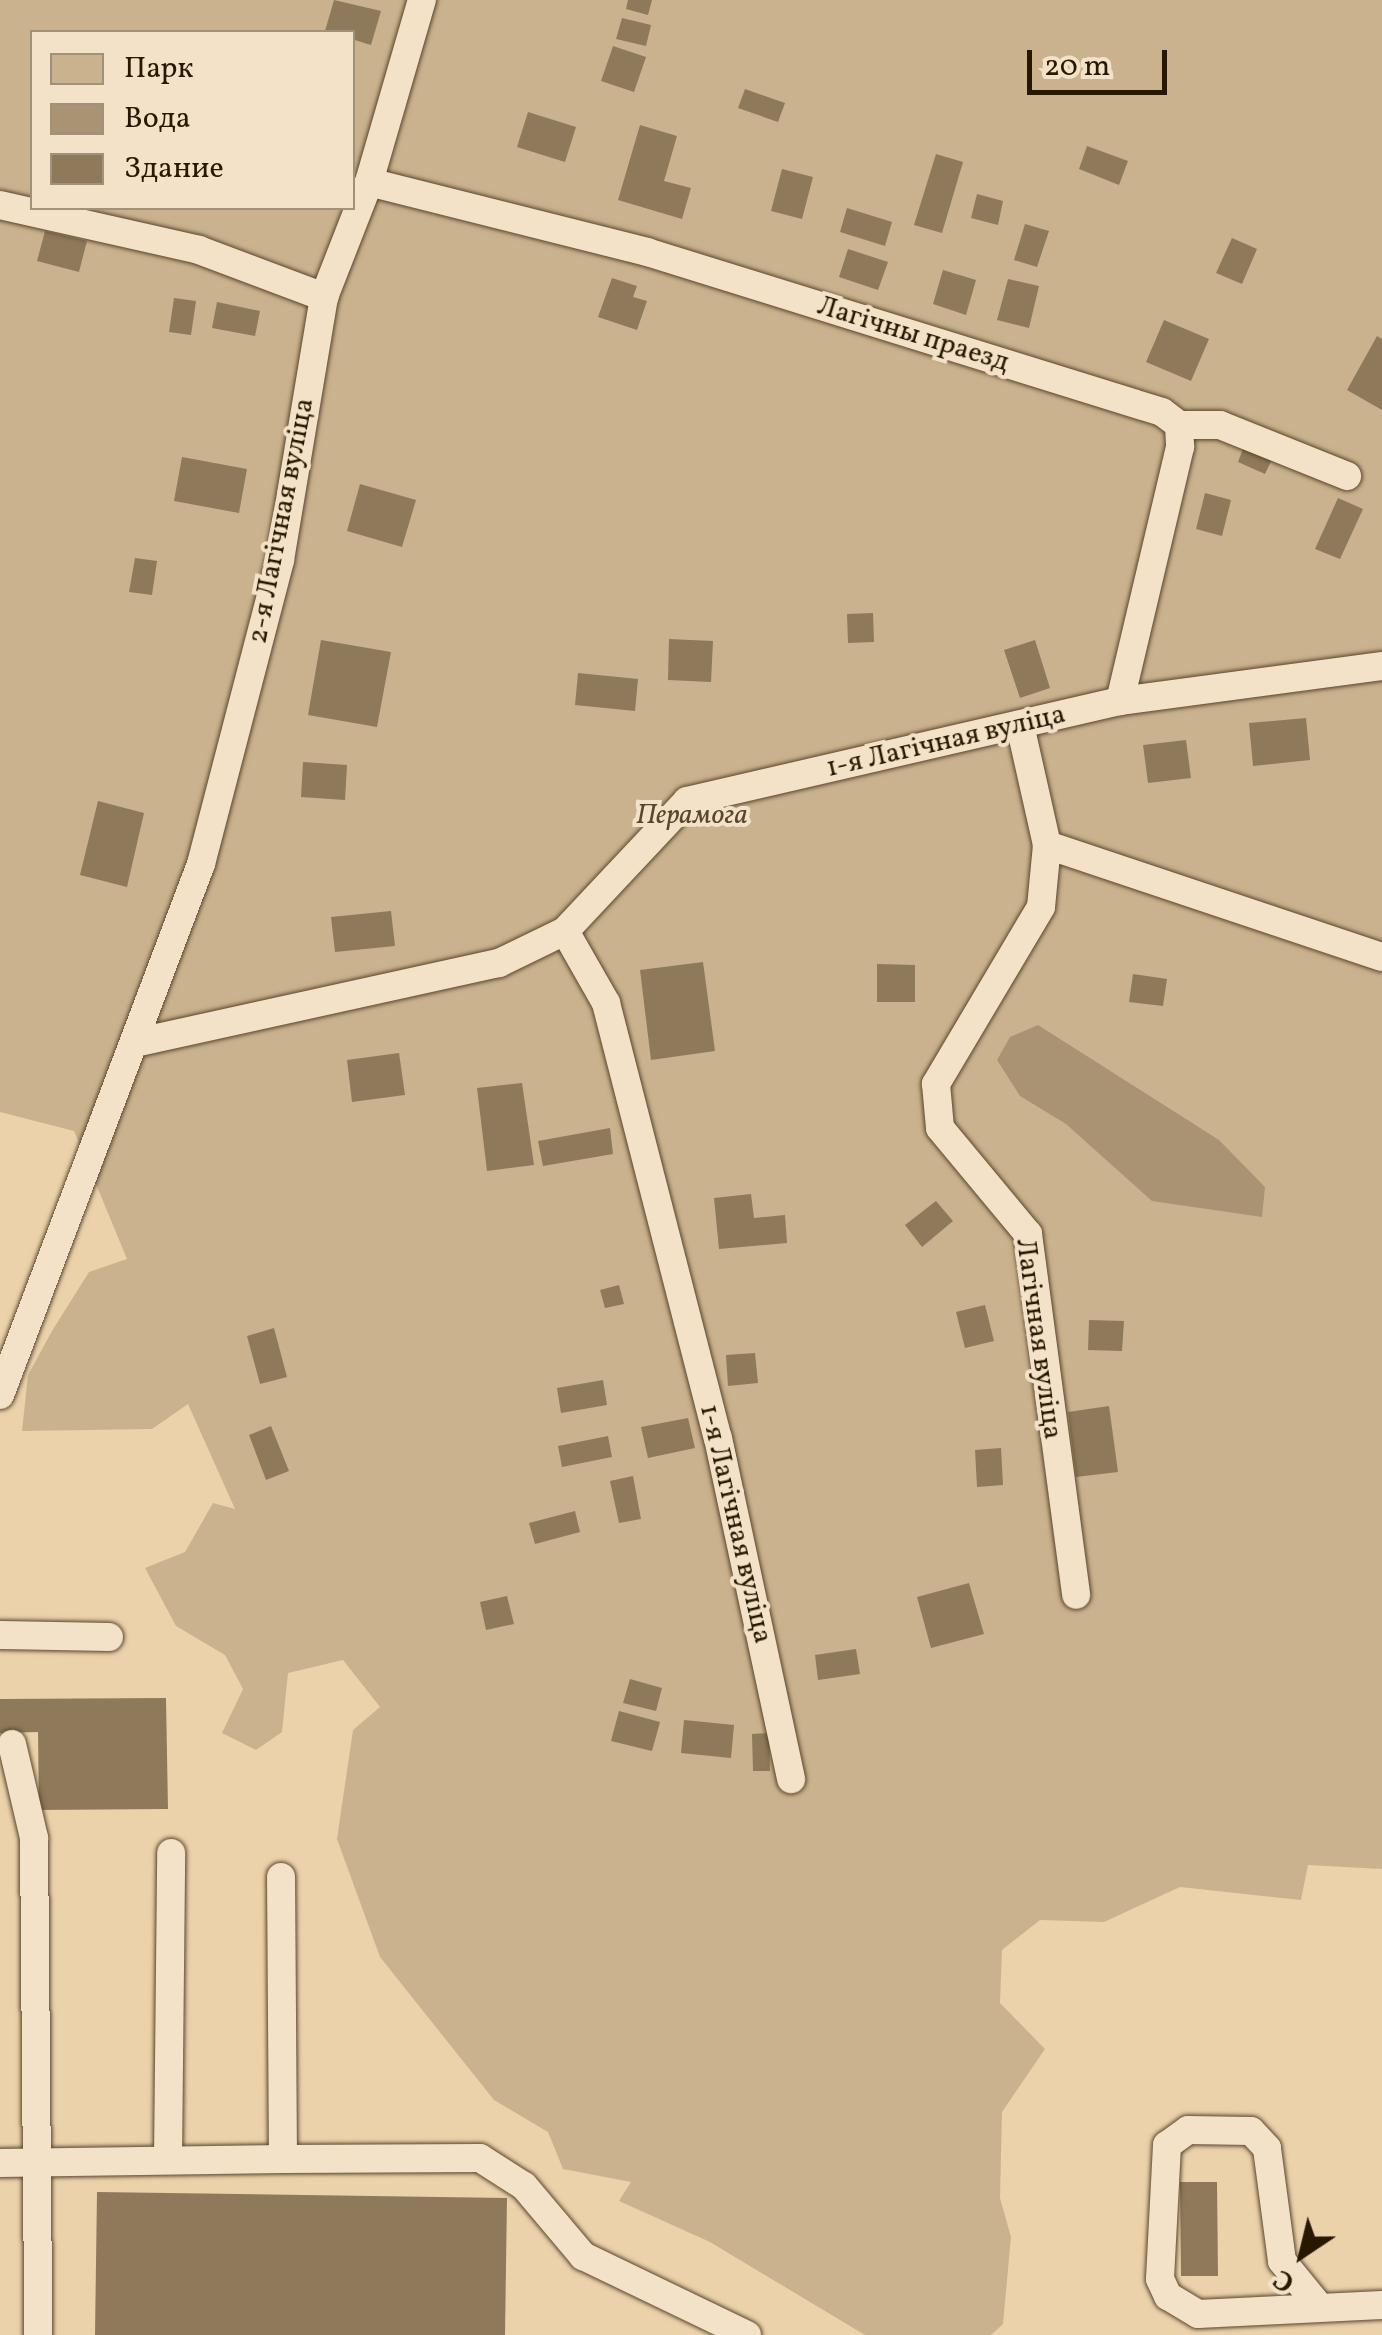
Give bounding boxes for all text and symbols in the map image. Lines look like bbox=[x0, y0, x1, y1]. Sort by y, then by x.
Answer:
legend bbox=[30, 30, 355, 210]
scale bar bbox=[1032, 30, 1172, 92]
text: 20 m bbox=[1044, 46, 1110, 88]
text: Парк bbox=[124, 48, 193, 90]
text: Вода bbox=[124, 98, 191, 140]
text: Здание bbox=[124, 148, 224, 190]
street label: Лагічны праезд bbox=[813, 290, 1013, 380]
street label: 2-я Лагічная вуліца bbox=[242, 395, 322, 647]
street label: 1-я Лагічная вуліца bbox=[823, 698, 1069, 786]
park label: Перамога bbox=[636, 799, 748, 833]
street label: Лагічная вуліца bbox=[1007, 1236, 1069, 1442]
street label: 1-я Лагічная вуліца bbox=[691, 1401, 779, 1647]
north arrow bbox=[1252, 2205, 1352, 2305]
text: С bbox=[1266, 2259, 1303, 2301]

